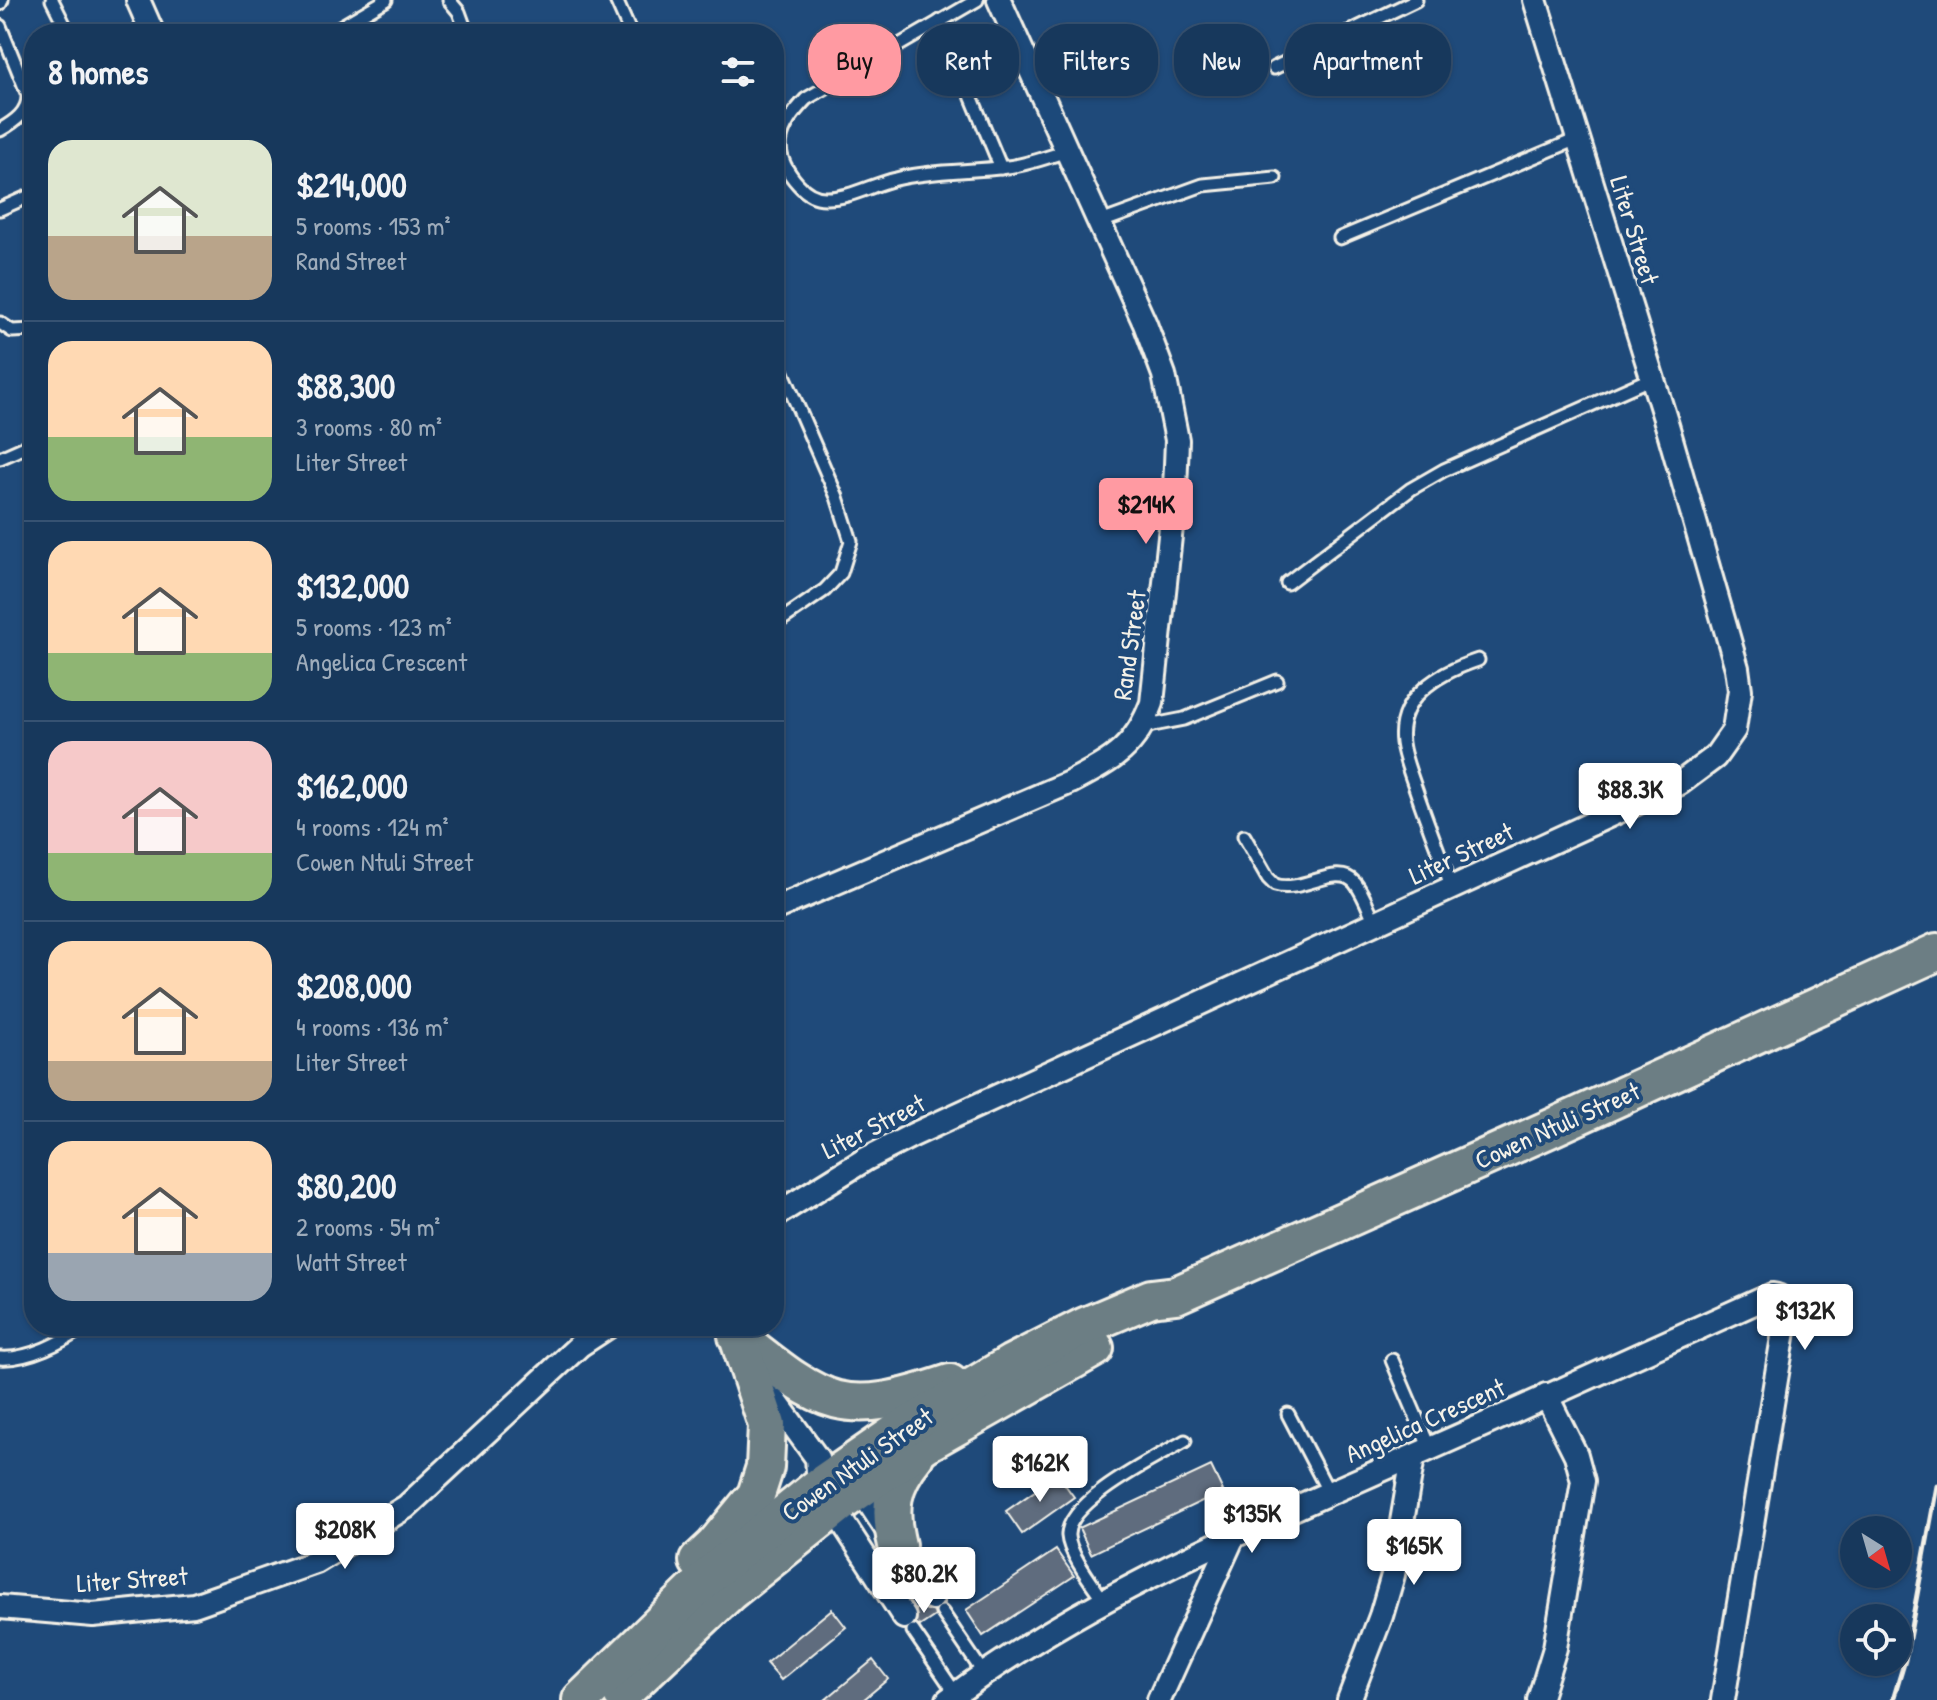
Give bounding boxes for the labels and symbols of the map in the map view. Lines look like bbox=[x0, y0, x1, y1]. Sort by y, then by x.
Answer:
street label: Liter Street bbox=[1602, 172, 1668, 289]
pin: $214K bbox=[1090, 478, 1202, 546]
street label: Rand Street bbox=[1104, 587, 1154, 702]
pin: $88.3K bbox=[1565, 763, 1695, 831]
street label: Liter Street bbox=[1403, 813, 1520, 892]
street label: Cowen Ntuli Street bbox=[1469, 1073, 1646, 1177]
street label: Liter Street bbox=[815, 1085, 931, 1167]
pin: $132K bbox=[1749, 1284, 1861, 1352]
street label: Angelica Crescent bbox=[1340, 1369, 1511, 1471]
street label: Cowen Ntuli Street bbox=[774, 1398, 941, 1529]
pin: $162K bbox=[984, 1436, 1096, 1504]
pin: $135K bbox=[1196, 1487, 1308, 1555]
pin: $208K bbox=[289, 1503, 401, 1571]
north arrow bbox=[1840, 1516, 1912, 1588]
pin: $165K bbox=[1358, 1519, 1470, 1587]
pin: $80.2K bbox=[859, 1547, 989, 1615]
street label: Liter Street bbox=[75, 1558, 190, 1600]

